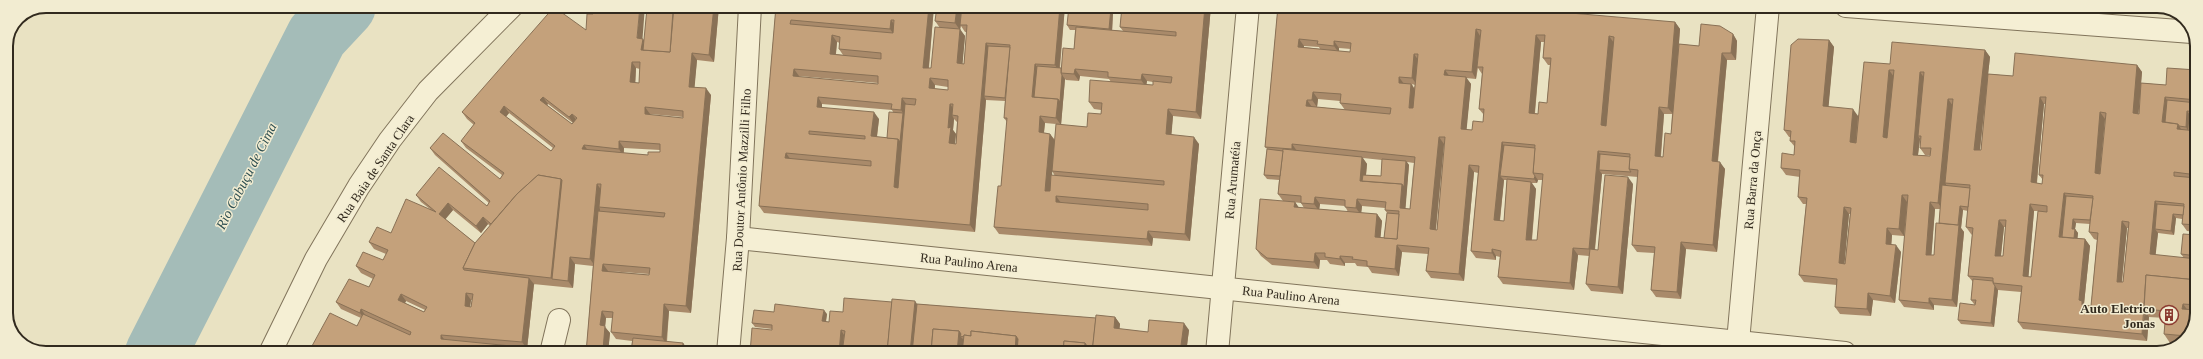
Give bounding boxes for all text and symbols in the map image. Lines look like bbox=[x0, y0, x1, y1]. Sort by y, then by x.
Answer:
street label: Rua Doutor Antônio Mazzilli Filho bbox=[729, 88, 754, 272]
street label: Rua Baia de Santa Clara bbox=[334, 111, 417, 225]
water label: Rio Cabuçu de Cima bbox=[213, 121, 280, 233]
street label: Rua Barra da Onça bbox=[1741, 130, 1764, 230]
street label: Rua Arumatéia bbox=[1222, 140, 1243, 220]
street label: Rua Paulino Arena bbox=[919, 250, 1019, 275]
street label: Rua Paulino Arena bbox=[1241, 283, 1341, 308]
place label: Auto Eletrico Jonas bbox=[2080, 301, 2155, 331]
building icon: Auto Eletrico Jonas bbox=[2158, 304, 2180, 326]

